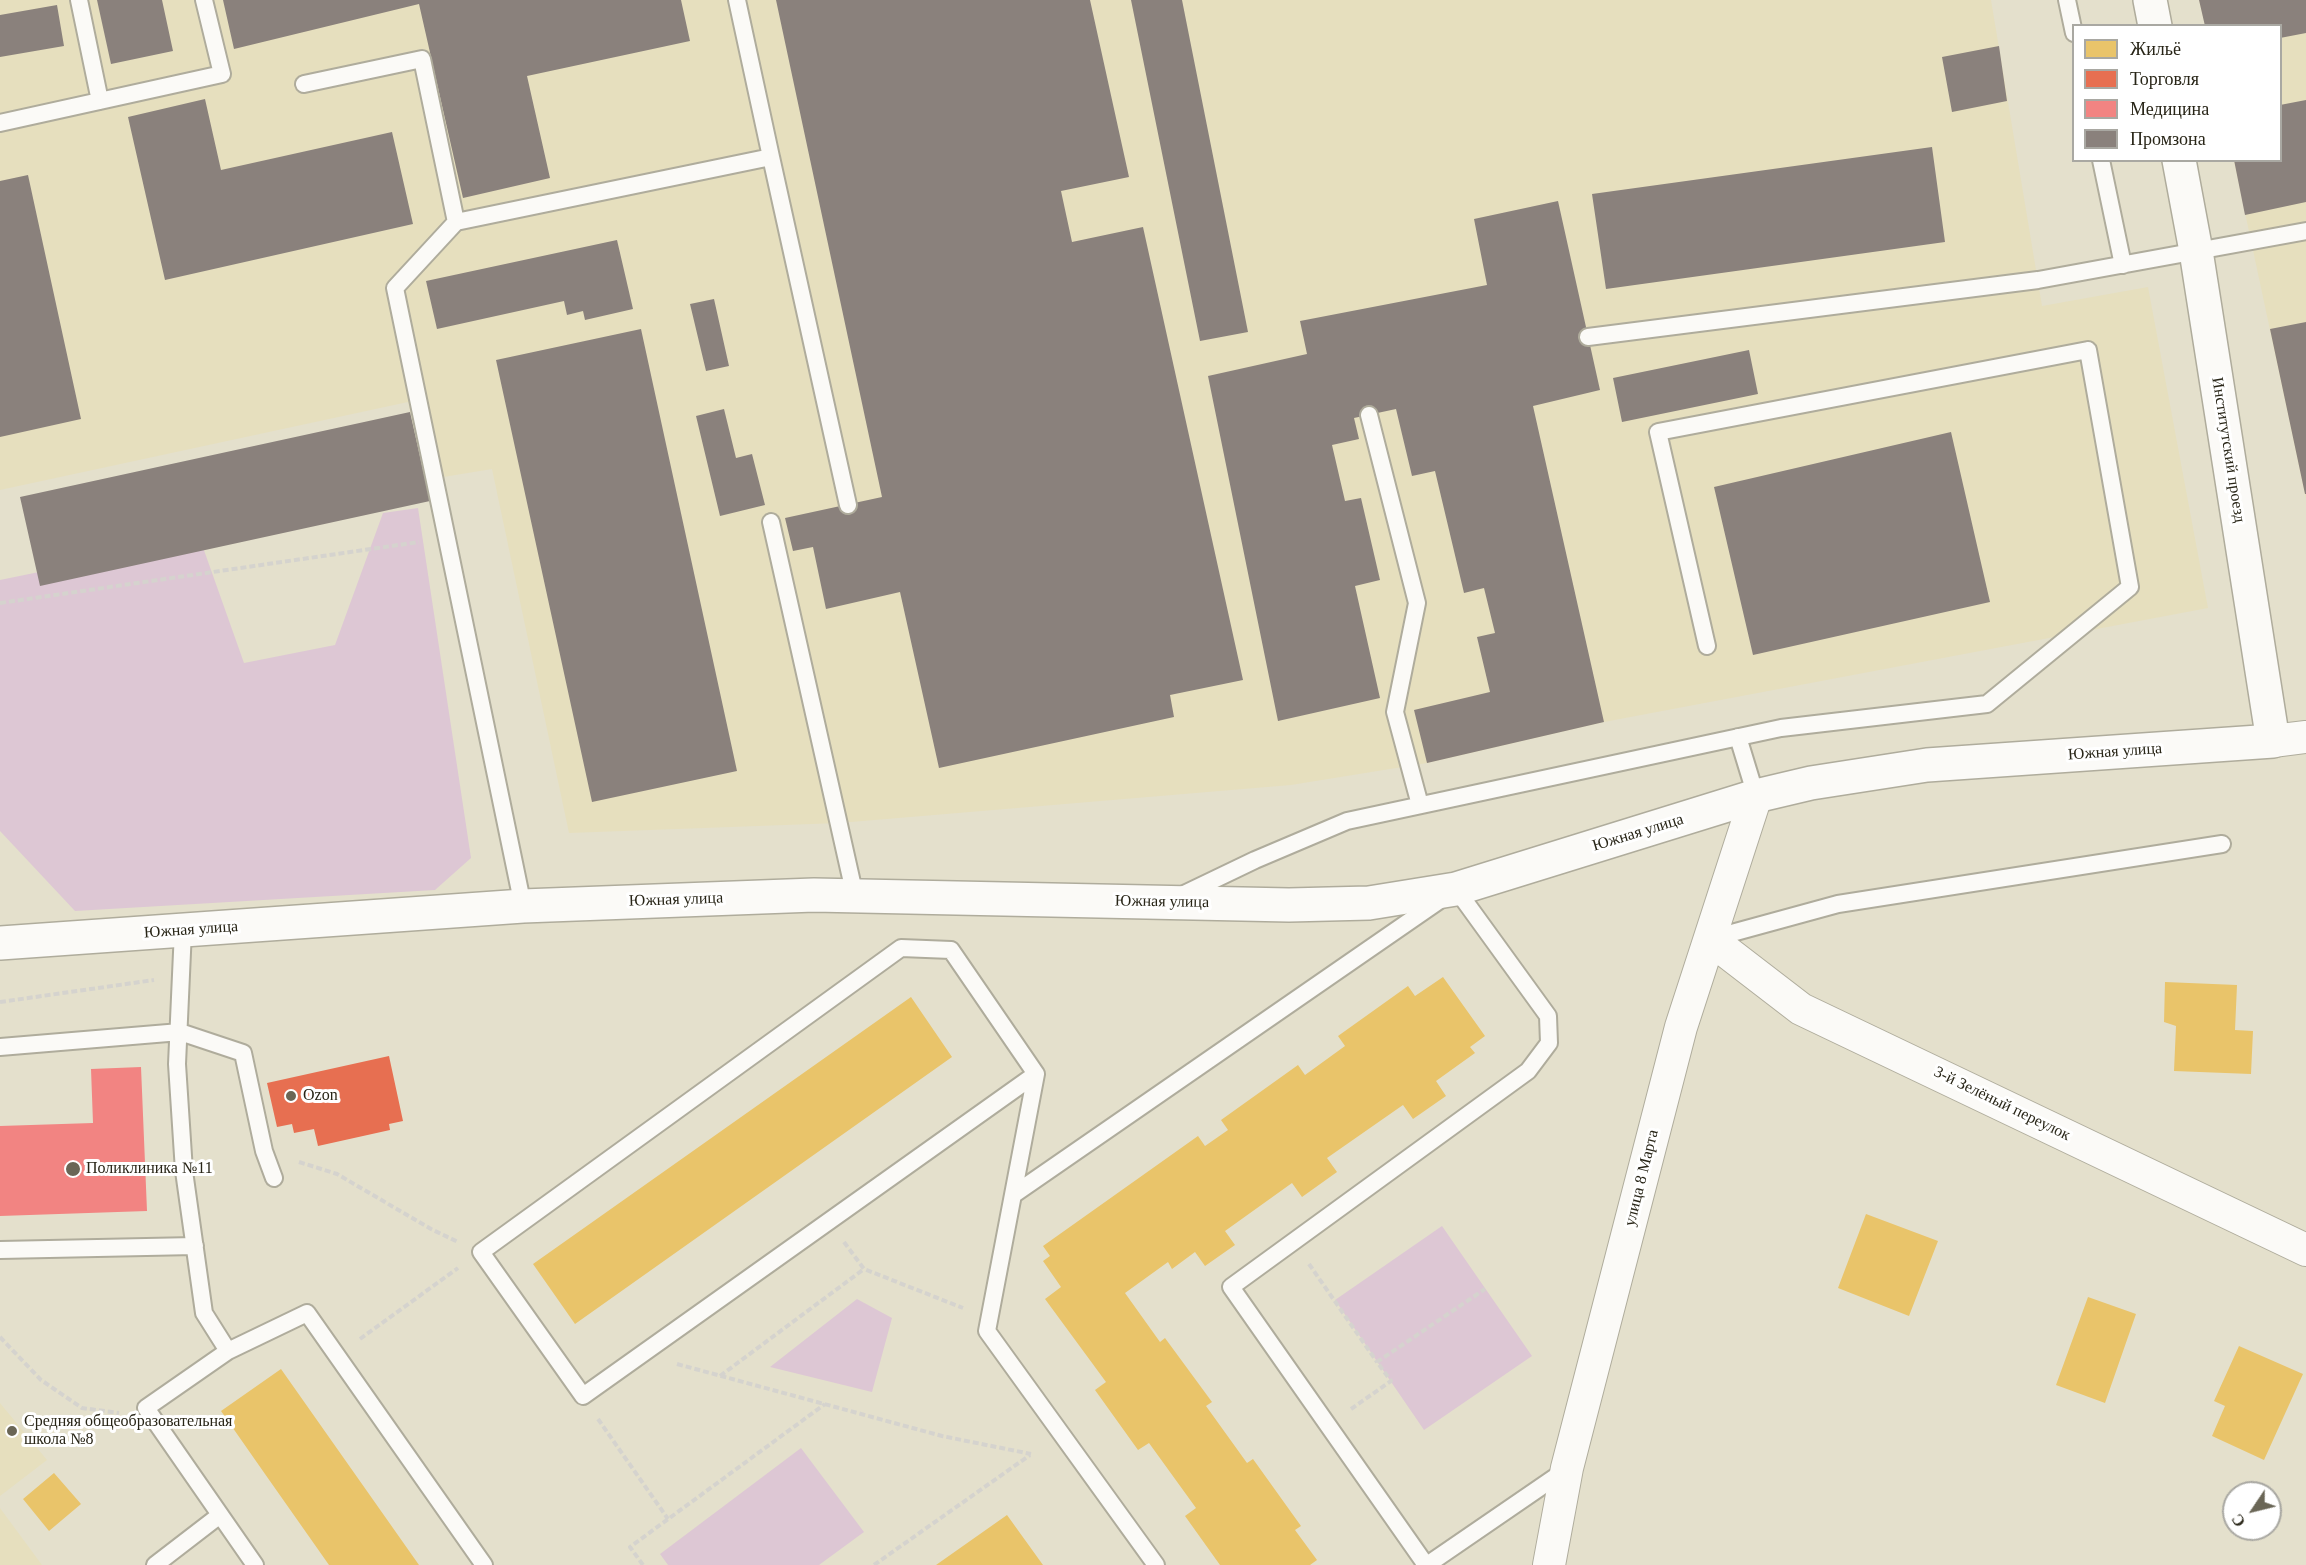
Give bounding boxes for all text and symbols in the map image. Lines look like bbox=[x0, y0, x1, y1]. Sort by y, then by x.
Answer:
legend bbox=[2072, 24, 2282, 162]
text: Жильё bbox=[2130, 39, 2181, 59]
text: Торговля bbox=[2130, 69, 2199, 89]
text: Медицина bbox=[2130, 99, 2209, 119]
text: Промзона bbox=[2130, 129, 2206, 149]
street label: Институтский проезд bbox=[2207, 376, 2249, 524]
street label: Южная улица bbox=[2067, 739, 2163, 765]
street label: Южная улица bbox=[1590, 810, 1686, 856]
street label: Южная улица bbox=[629, 889, 723, 911]
street label: Южная улица bbox=[1115, 892, 1209, 912]
street label: Южная улица bbox=[143, 917, 239, 943]
street label: 3-й Зелёный переулок bbox=[1931, 1063, 2073, 1145]
place label: Ozon bbox=[303, 1086, 338, 1106]
marker: Ozon bbox=[284, 1089, 298, 1103]
street label: улица 8 Марта bbox=[1621, 1128, 1663, 1228]
place label: Поликлиника №11 bbox=[86, 1159, 213, 1179]
marker: Поликлиника №11 bbox=[64, 1160, 82, 1178]
place label: Средняя общеобразовательная школа №8 bbox=[24, 1412, 232, 1450]
marker: Средняя общеобразовательная школа №8 bbox=[5, 1424, 19, 1438]
north arrow bbox=[2222, 1481, 2282, 1541]
text: С bbox=[2228, 1511, 2249, 1530]

